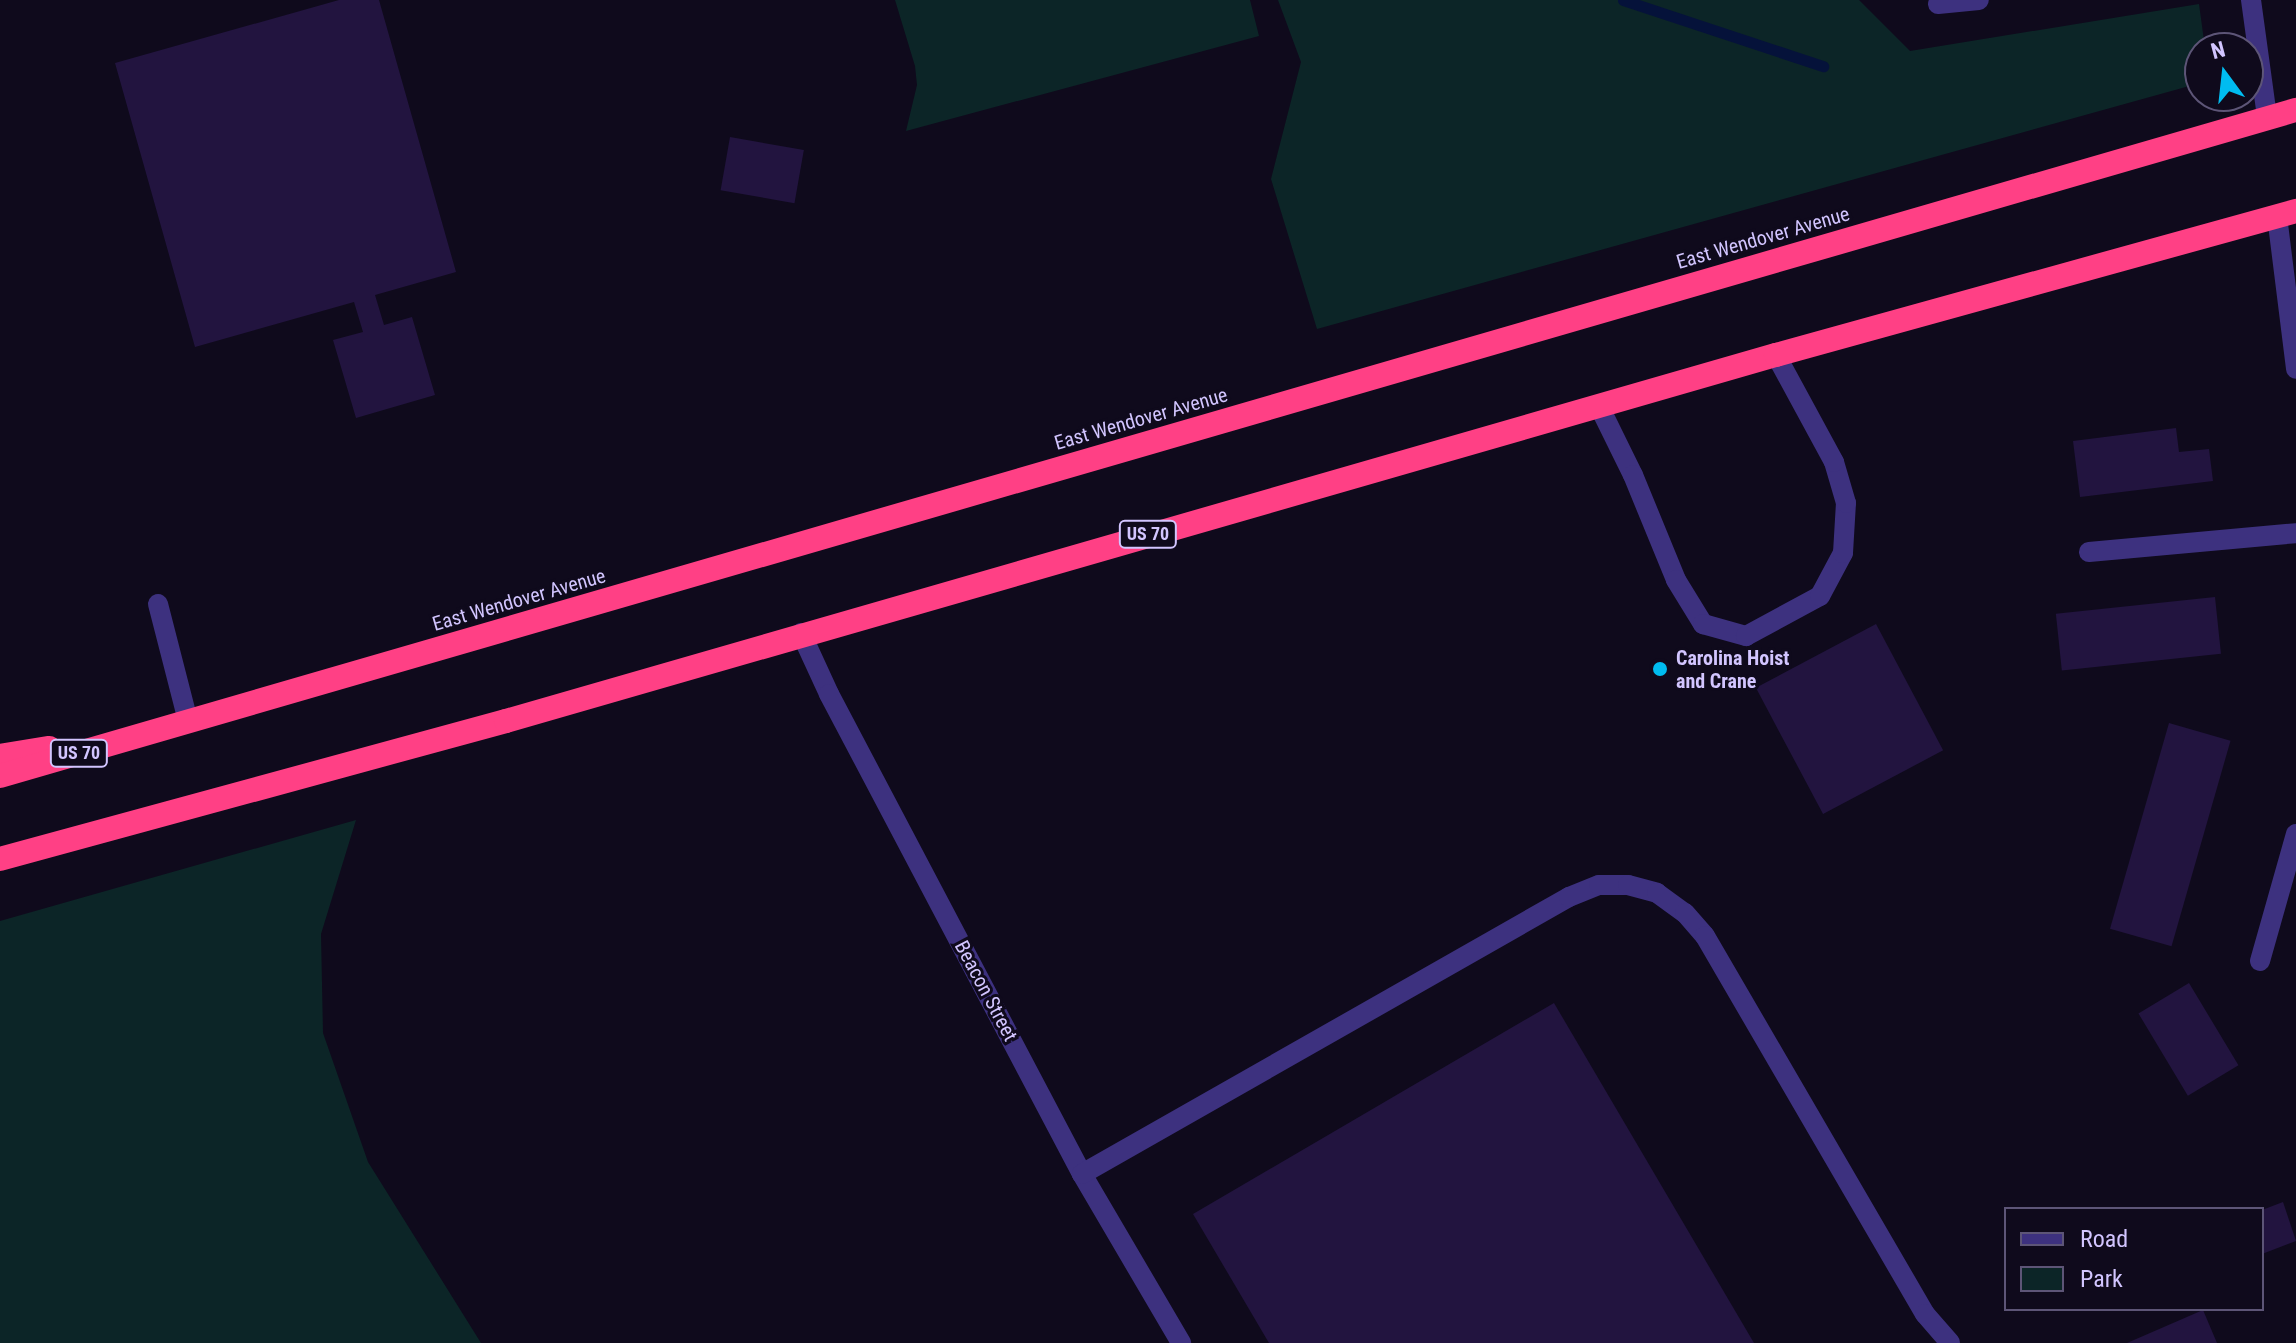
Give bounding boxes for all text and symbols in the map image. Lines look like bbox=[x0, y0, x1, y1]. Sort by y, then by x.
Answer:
north arrow bbox=[2184, 32, 2264, 112]
text: N bbox=[2208, 36, 2228, 64]
street label: East Wendover Avenue bbox=[1674, 202, 1852, 274]
street label: East Wendover Avenue bbox=[1052, 383, 1230, 455]
road number: US 70 bbox=[1118, 520, 1178, 548]
street label: East Wendover Avenue bbox=[430, 564, 608, 636]
place label: Carolina Hoist and Crane bbox=[1676, 646, 1789, 693]
marker: Carolina Hoist and Crane bbox=[1651, 660, 1669, 678]
road number: US 70 bbox=[49, 739, 109, 767]
street label: Beacon Street bbox=[950, 937, 1022, 1045]
legend bbox=[2004, 1207, 2264, 1311]
text: Road bbox=[2080, 1225, 2128, 1253]
text: Park bbox=[2080, 1265, 2123, 1293]

